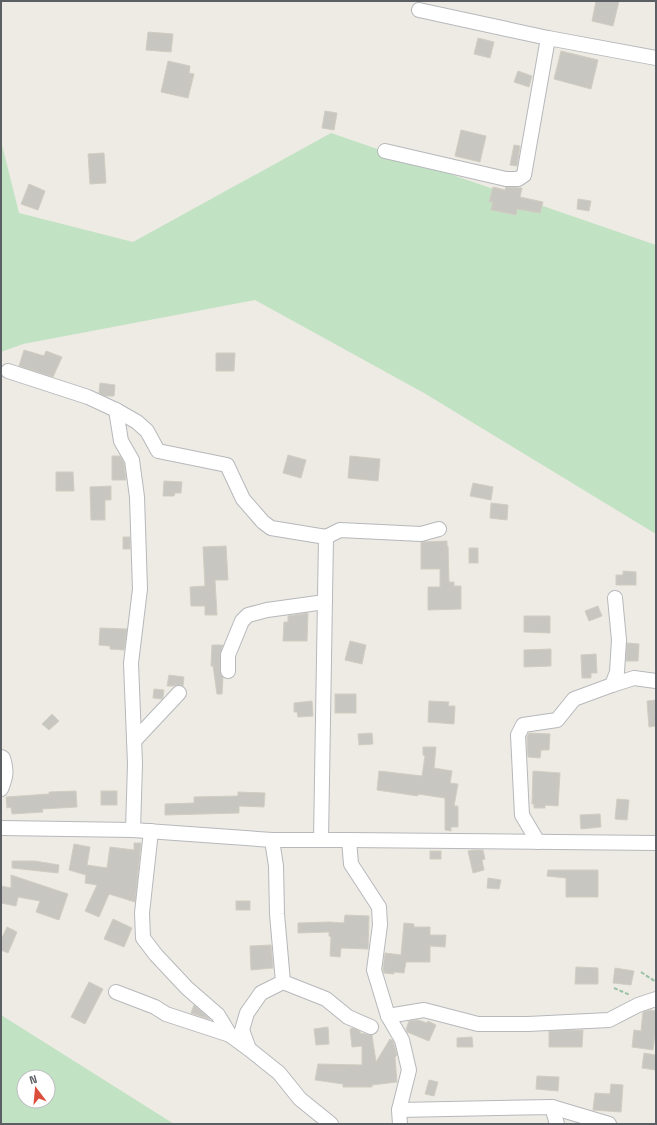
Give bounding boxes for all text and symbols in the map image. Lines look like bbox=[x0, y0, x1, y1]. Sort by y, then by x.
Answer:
north arrow bbox=[16, 1069, 56, 1109]
text: N bbox=[28, 1072, 39, 1087]

